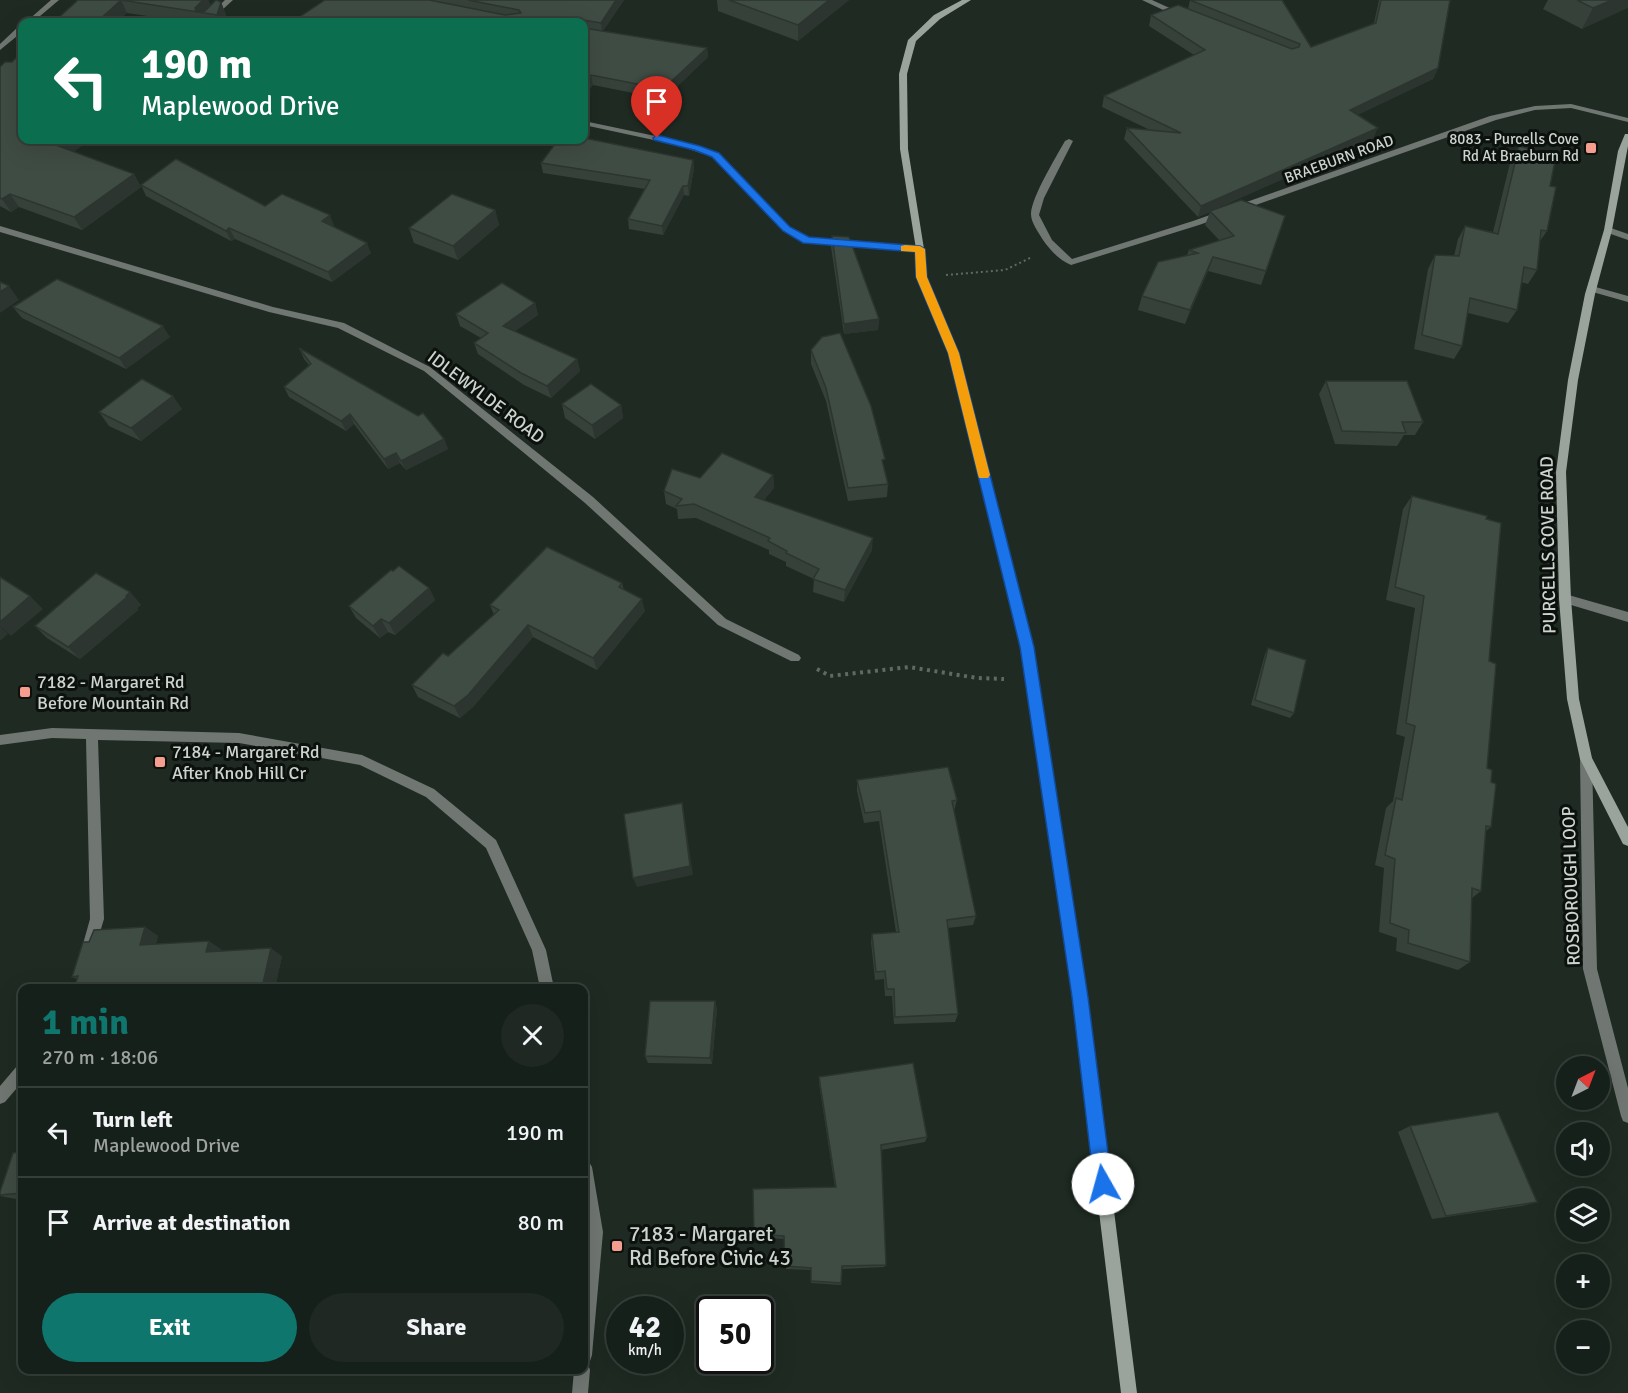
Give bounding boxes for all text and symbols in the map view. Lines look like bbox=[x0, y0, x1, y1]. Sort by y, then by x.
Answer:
text: 190 m bbox=[141, 39, 252, 90]
icon: left bbox=[42, 42, 120, 120]
pin bbox=[631, 76, 682, 138]
icon: arrive bbox=[640, 85, 673, 118]
text: Maplewood Drive bbox=[141, 90, 340, 123]
place label: 8083 - Purcells Cove Rd At Braeburn Rd bbox=[1449, 130, 1579, 165]
street label: BRAEBURN ROAD bbox=[1282, 131, 1396, 187]
marker: 8083 - Purcells Cove Rd At Braeburn Rd bbox=[1584, 141, 1598, 155]
street label: IDLEWYLDE ROAD bbox=[423, 346, 549, 448]
street label: PURCELLS COVE ROAD bbox=[1535, 456, 1561, 634]
place label: 7182 - Margaret Rd Before Mountain Rd bbox=[37, 671, 189, 714]
marker: 7182 - Margaret Rd Before Mountain Rd bbox=[18, 685, 32, 699]
place label: 7184 - Margaret Rd After Knob Hill Cr bbox=[172, 741, 320, 784]
marker: 7184 - Margaret Rd After Knob Hill Cr bbox=[153, 755, 167, 769]
street label: ROSBOROUGH LOOP bbox=[1557, 806, 1585, 966]
text: 1 min bbox=[42, 1000, 129, 1045]
button: close bbox=[501, 1004, 564, 1067]
text: 270 m · 18:06 bbox=[42, 1045, 158, 1070]
north arrow bbox=[1556, 1056, 1610, 1110]
map controls bbox=[1556, 1056, 1610, 1374]
text: Turn left bbox=[93, 1106, 173, 1133]
icon: left bbox=[42, 1116, 75, 1149]
text: 190 m bbox=[506, 1119, 564, 1146]
button: sound bbox=[1556, 1122, 1610, 1176]
text: Maplewood Drive bbox=[93, 1133, 240, 1158]
position arrow bbox=[1071, 1152, 1135, 1216]
button: layers bbox=[1556, 1188, 1610, 1242]
icon: arrive bbox=[42, 1206, 75, 1239]
text: Arrive at destination bbox=[93, 1209, 290, 1236]
text: 80 m bbox=[518, 1209, 564, 1236]
place label: 7183 - Margaret Rd Before Civic 43 bbox=[629, 1221, 791, 1271]
marker: 7183 - Margaret Rd Before Civic 43 bbox=[610, 1239, 624, 1253]
button: + bbox=[1556, 1254, 1610, 1308]
button: Exit bbox=[42, 1293, 297, 1362]
button: Share bbox=[309, 1293, 564, 1362]
speed limit sign: 50 bbox=[696, 1296, 774, 1374]
text: 42 bbox=[629, 1309, 661, 1346]
button: − bbox=[1556, 1320, 1610, 1374]
text: km/h bbox=[628, 1341, 662, 1359]

